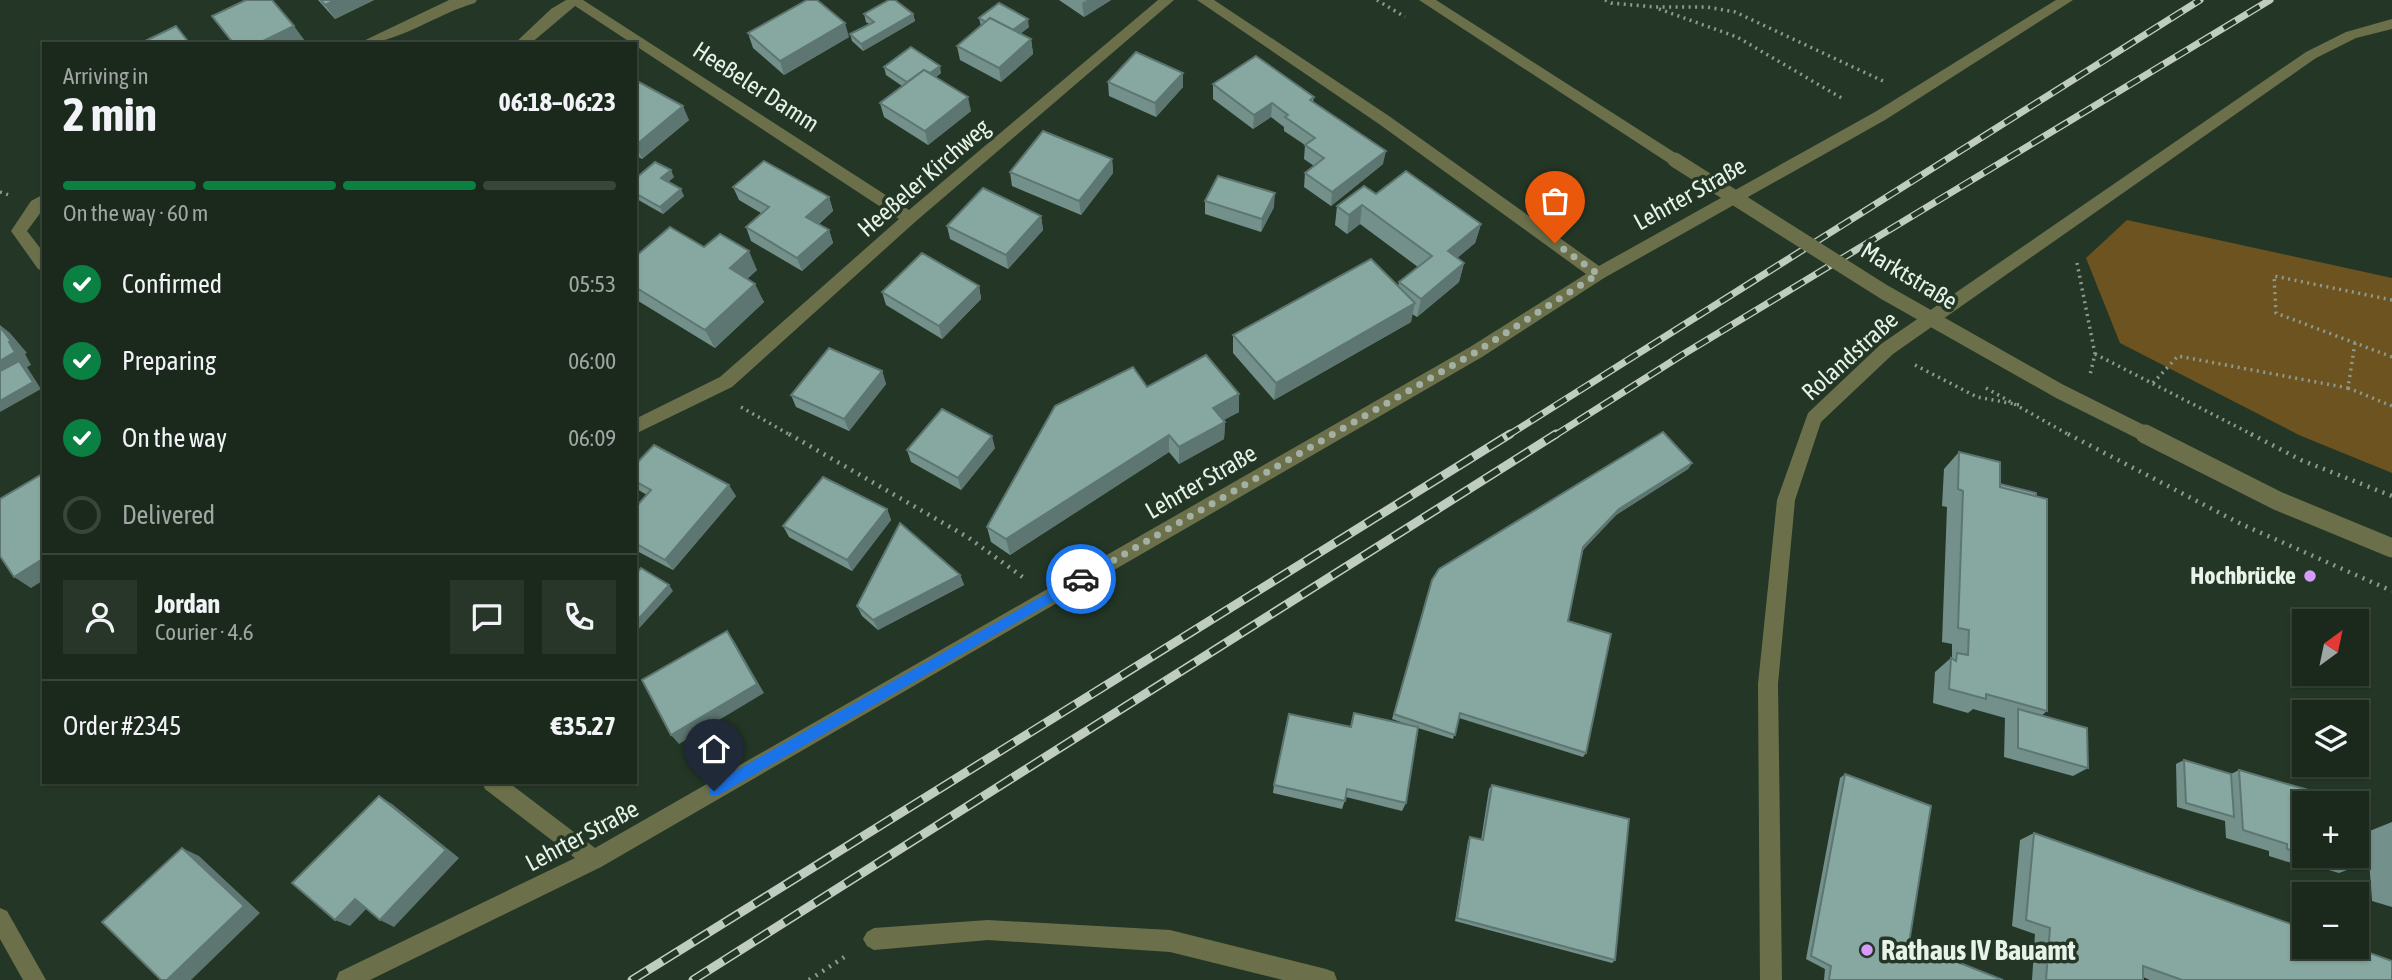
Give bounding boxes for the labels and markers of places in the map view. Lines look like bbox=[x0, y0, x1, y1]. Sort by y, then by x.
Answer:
pin bbox=[1525, 171, 1585, 243]
place label: Hochbrücke bbox=[2190, 562, 2296, 589]
marker: Hochbrücke bbox=[2302, 568, 2318, 584]
pin bbox=[684, 719, 744, 791]
place label: Rathaus IV Bauamt bbox=[1881, 934, 2076, 966]
marker: Rathaus IV Bauamt bbox=[1859, 942, 1875, 958]

